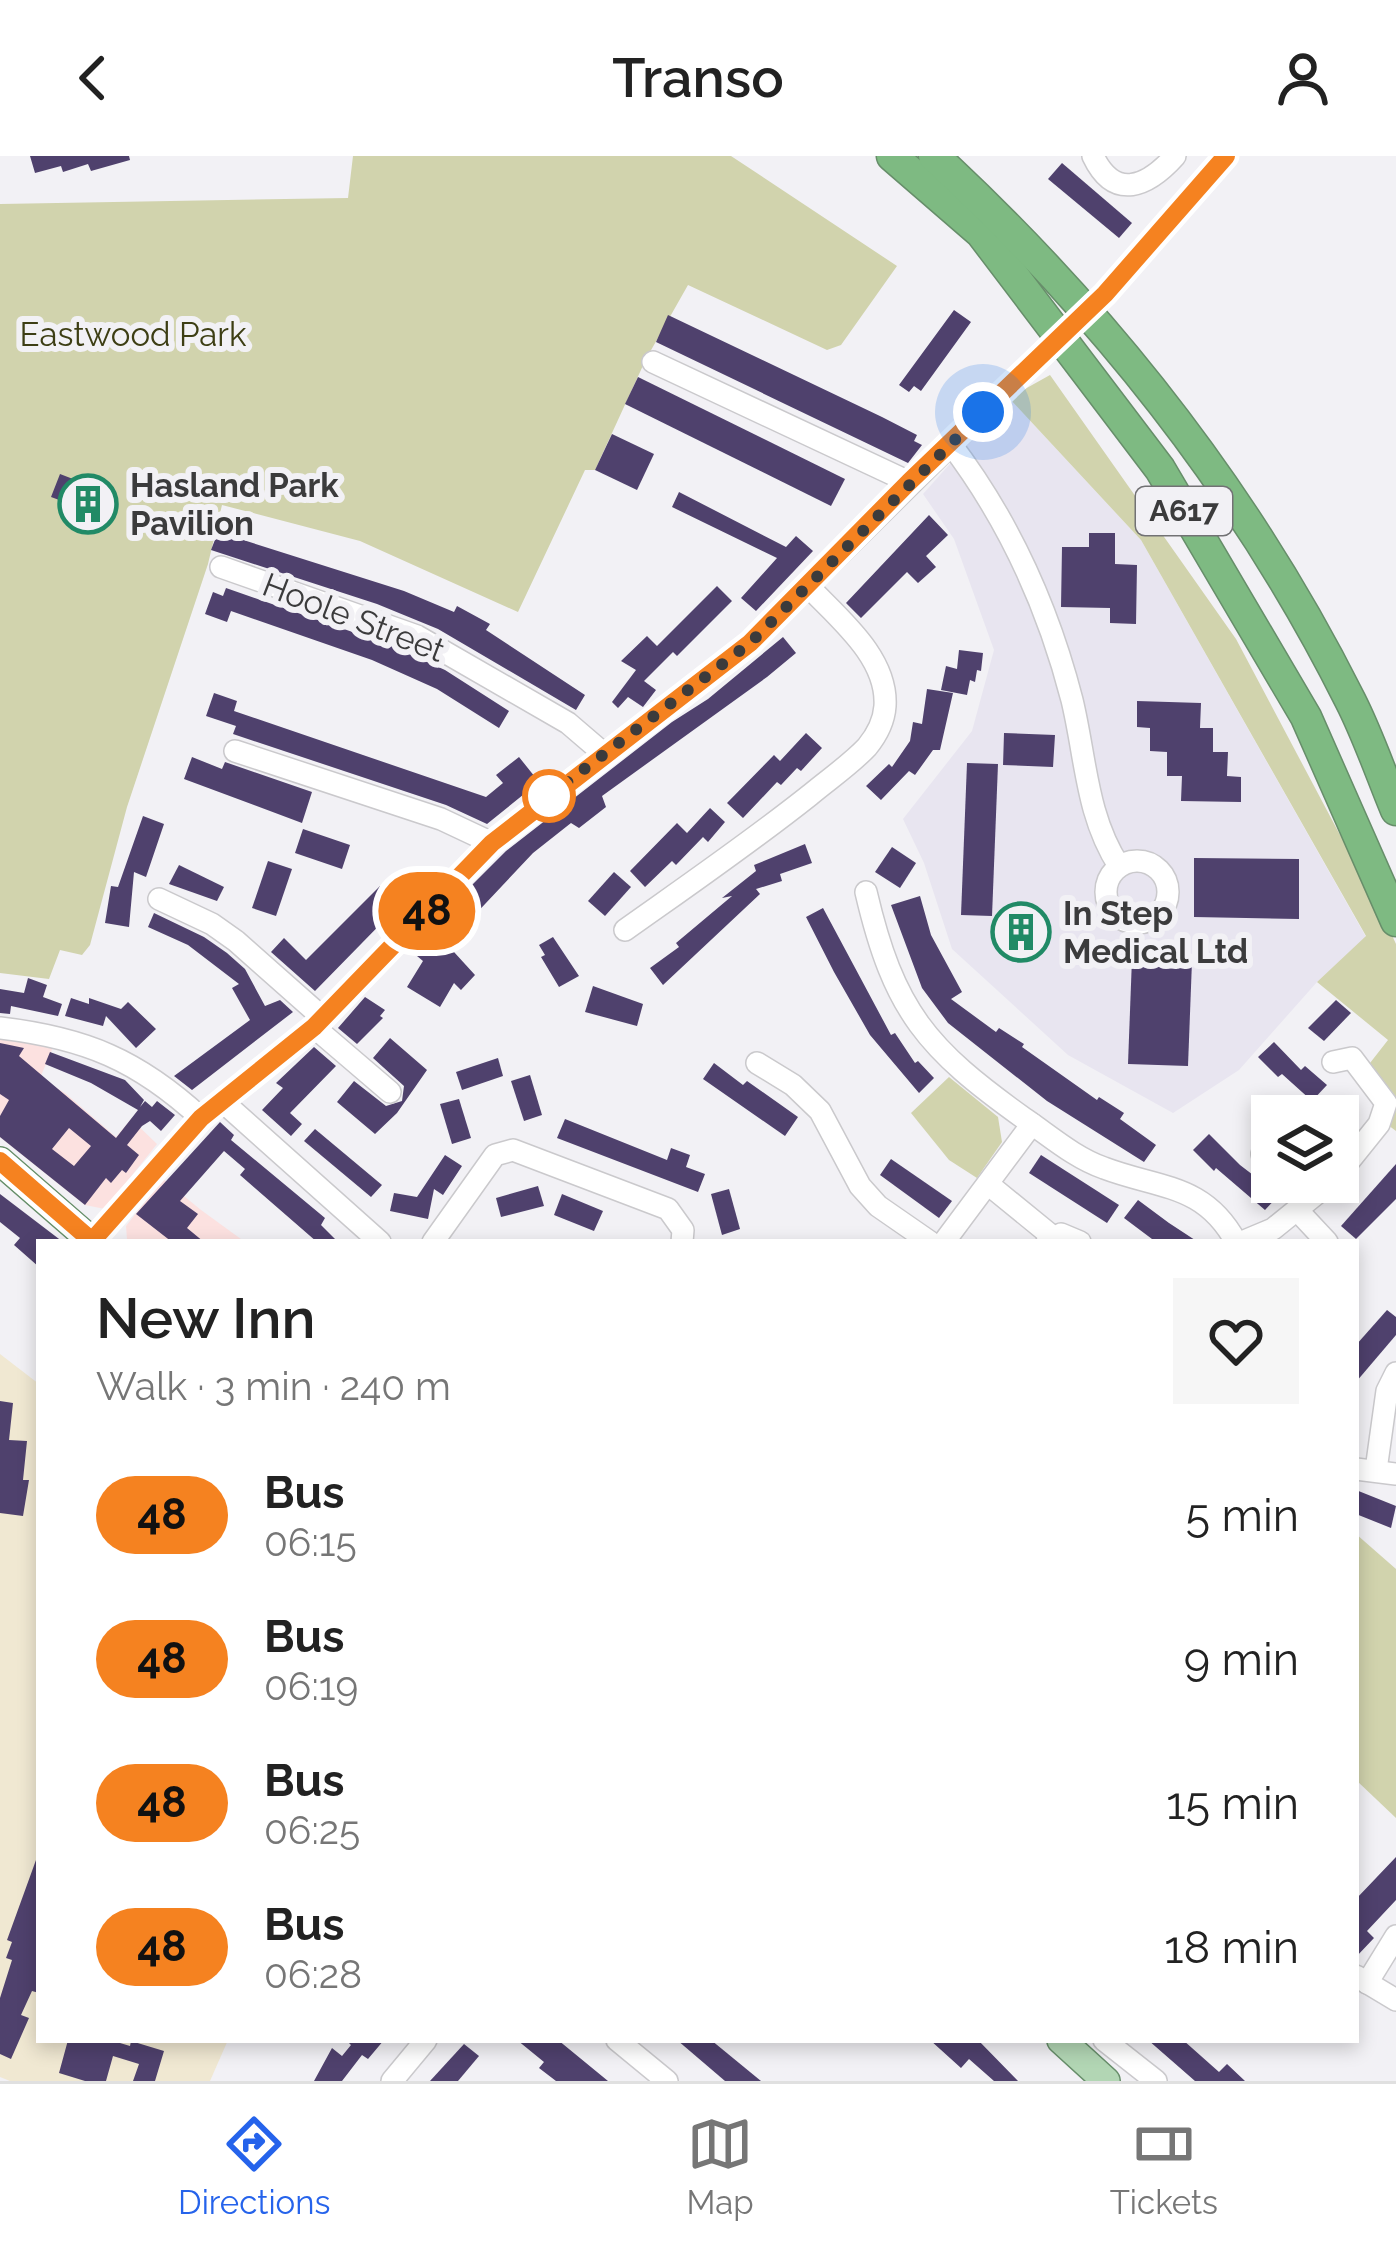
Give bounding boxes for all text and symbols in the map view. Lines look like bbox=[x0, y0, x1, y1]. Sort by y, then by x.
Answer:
icon: back bbox=[60, 45, 126, 111]
icon: person bbox=[1270, 45, 1336, 111]
text: Transo bbox=[612, 46, 784, 110]
park label: Eastwood Park bbox=[20, 315, 247, 354]
your location bbox=[953, 382, 1013, 442]
place label: Hasland Park Pavilion bbox=[130, 466, 339, 543]
building icon: Hasland Park Pavilion bbox=[57, 473, 119, 535]
road number: A617 bbox=[1136, 487, 1232, 535]
street label: Hoole Street bbox=[257, 565, 450, 670]
unlabelled marker bbox=[524, 771, 574, 821]
line badge: 48 bbox=[373, 872, 481, 950]
text: 48 bbox=[402, 886, 452, 935]
place label: In Step Medical Ltd bbox=[1063, 894, 1248, 971]
building icon: In Step Medical Ltd bbox=[990, 901, 1052, 963]
map controls bbox=[1251, 1095, 1359, 1203]
button: layers bbox=[1251, 1095, 1359, 1203]
button: heart bbox=[1173, 1278, 1299, 1404]
text: New Inn bbox=[96, 1284, 316, 1351]
text: Walk · 3 min · 240 m bbox=[96, 1363, 451, 1409]
text: Bus bbox=[264, 1466, 345, 1519]
text: 5 min bbox=[1186, 1489, 1299, 1542]
text: 48 bbox=[137, 1490, 187, 1539]
text: 06:15 bbox=[264, 1519, 357, 1565]
text: Bus bbox=[264, 1610, 345, 1663]
text: 9 min bbox=[1184, 1633, 1299, 1686]
text: 48 bbox=[137, 1634, 187, 1683]
text: 06:19 bbox=[264, 1663, 358, 1709]
text: Bus bbox=[264, 1754, 345, 1807]
text: 15 min bbox=[1166, 1777, 1299, 1830]
text: 48 bbox=[137, 1778, 187, 1827]
text: 06:25 bbox=[264, 1807, 360, 1853]
text: Bus bbox=[264, 1898, 345, 1951]
text: 18 min bbox=[1164, 1921, 1299, 1974]
text: 48 bbox=[137, 1922, 187, 1971]
text: 06:28 bbox=[264, 1951, 362, 1997]
tab: Directions bbox=[178, 2111, 330, 2222]
tab: Map bbox=[687, 2111, 754, 2222]
tab: Tickets bbox=[1110, 2111, 1218, 2222]

